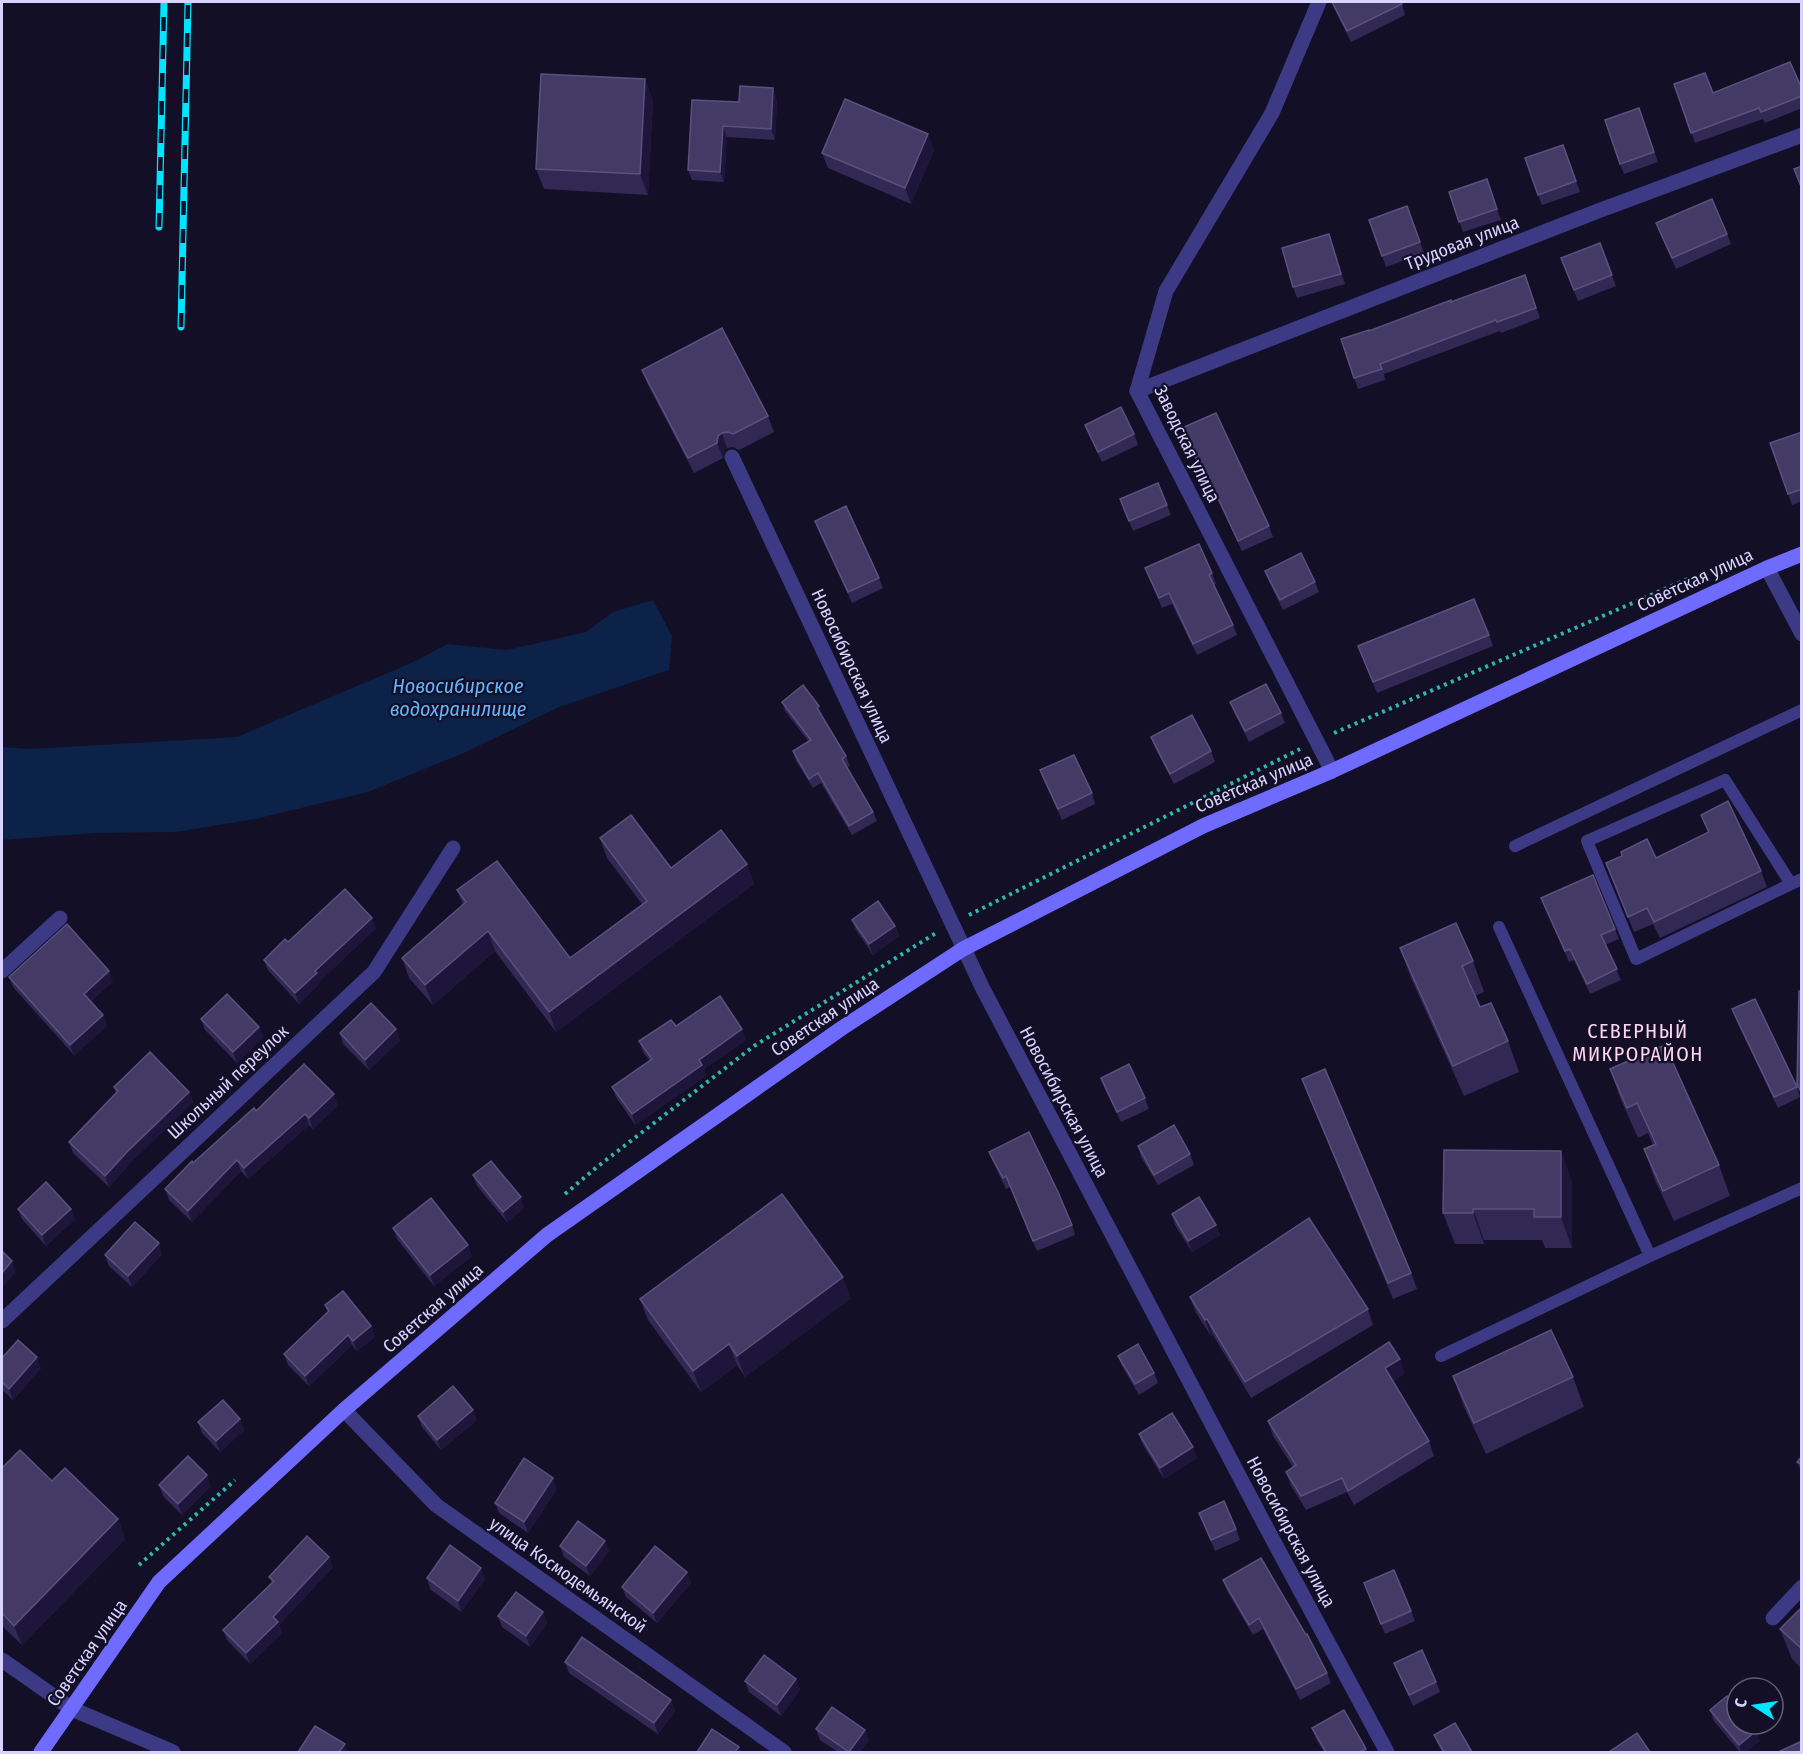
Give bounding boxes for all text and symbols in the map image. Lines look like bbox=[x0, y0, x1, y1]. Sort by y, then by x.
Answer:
street label: Трудовая улица bbox=[1402, 211, 1522, 275]
street label: Заводская улица bbox=[1149, 382, 1225, 506]
street label: Советская улица bbox=[1633, 543, 1757, 616]
street label: Новосибирская улица bbox=[807, 585, 897, 747]
water label: Новосибирское водохранилище bbox=[390, 674, 527, 721]
street label: Советская улица bbox=[1192, 748, 1316, 818]
street label: Советская улица bbox=[767, 973, 883, 1061]
district label: СЕВЕРНЫЙ МИКРОРАЙОН bbox=[1572, 1019, 1704, 1066]
street label: Школьный переулок bbox=[163, 1020, 293, 1144]
street label: Новосибирская улица bbox=[1015, 1023, 1113, 1181]
street label: Советская улица bbox=[378, 1258, 488, 1357]
street label: Новосибирская улица bbox=[1242, 1453, 1340, 1611]
street label: улица Космодемьянской bbox=[485, 1512, 651, 1638]
street label: Советская улица bbox=[42, 1595, 132, 1711]
north arrow bbox=[1725, 1676, 1785, 1736]
text: С bbox=[1731, 1696, 1751, 1709]

